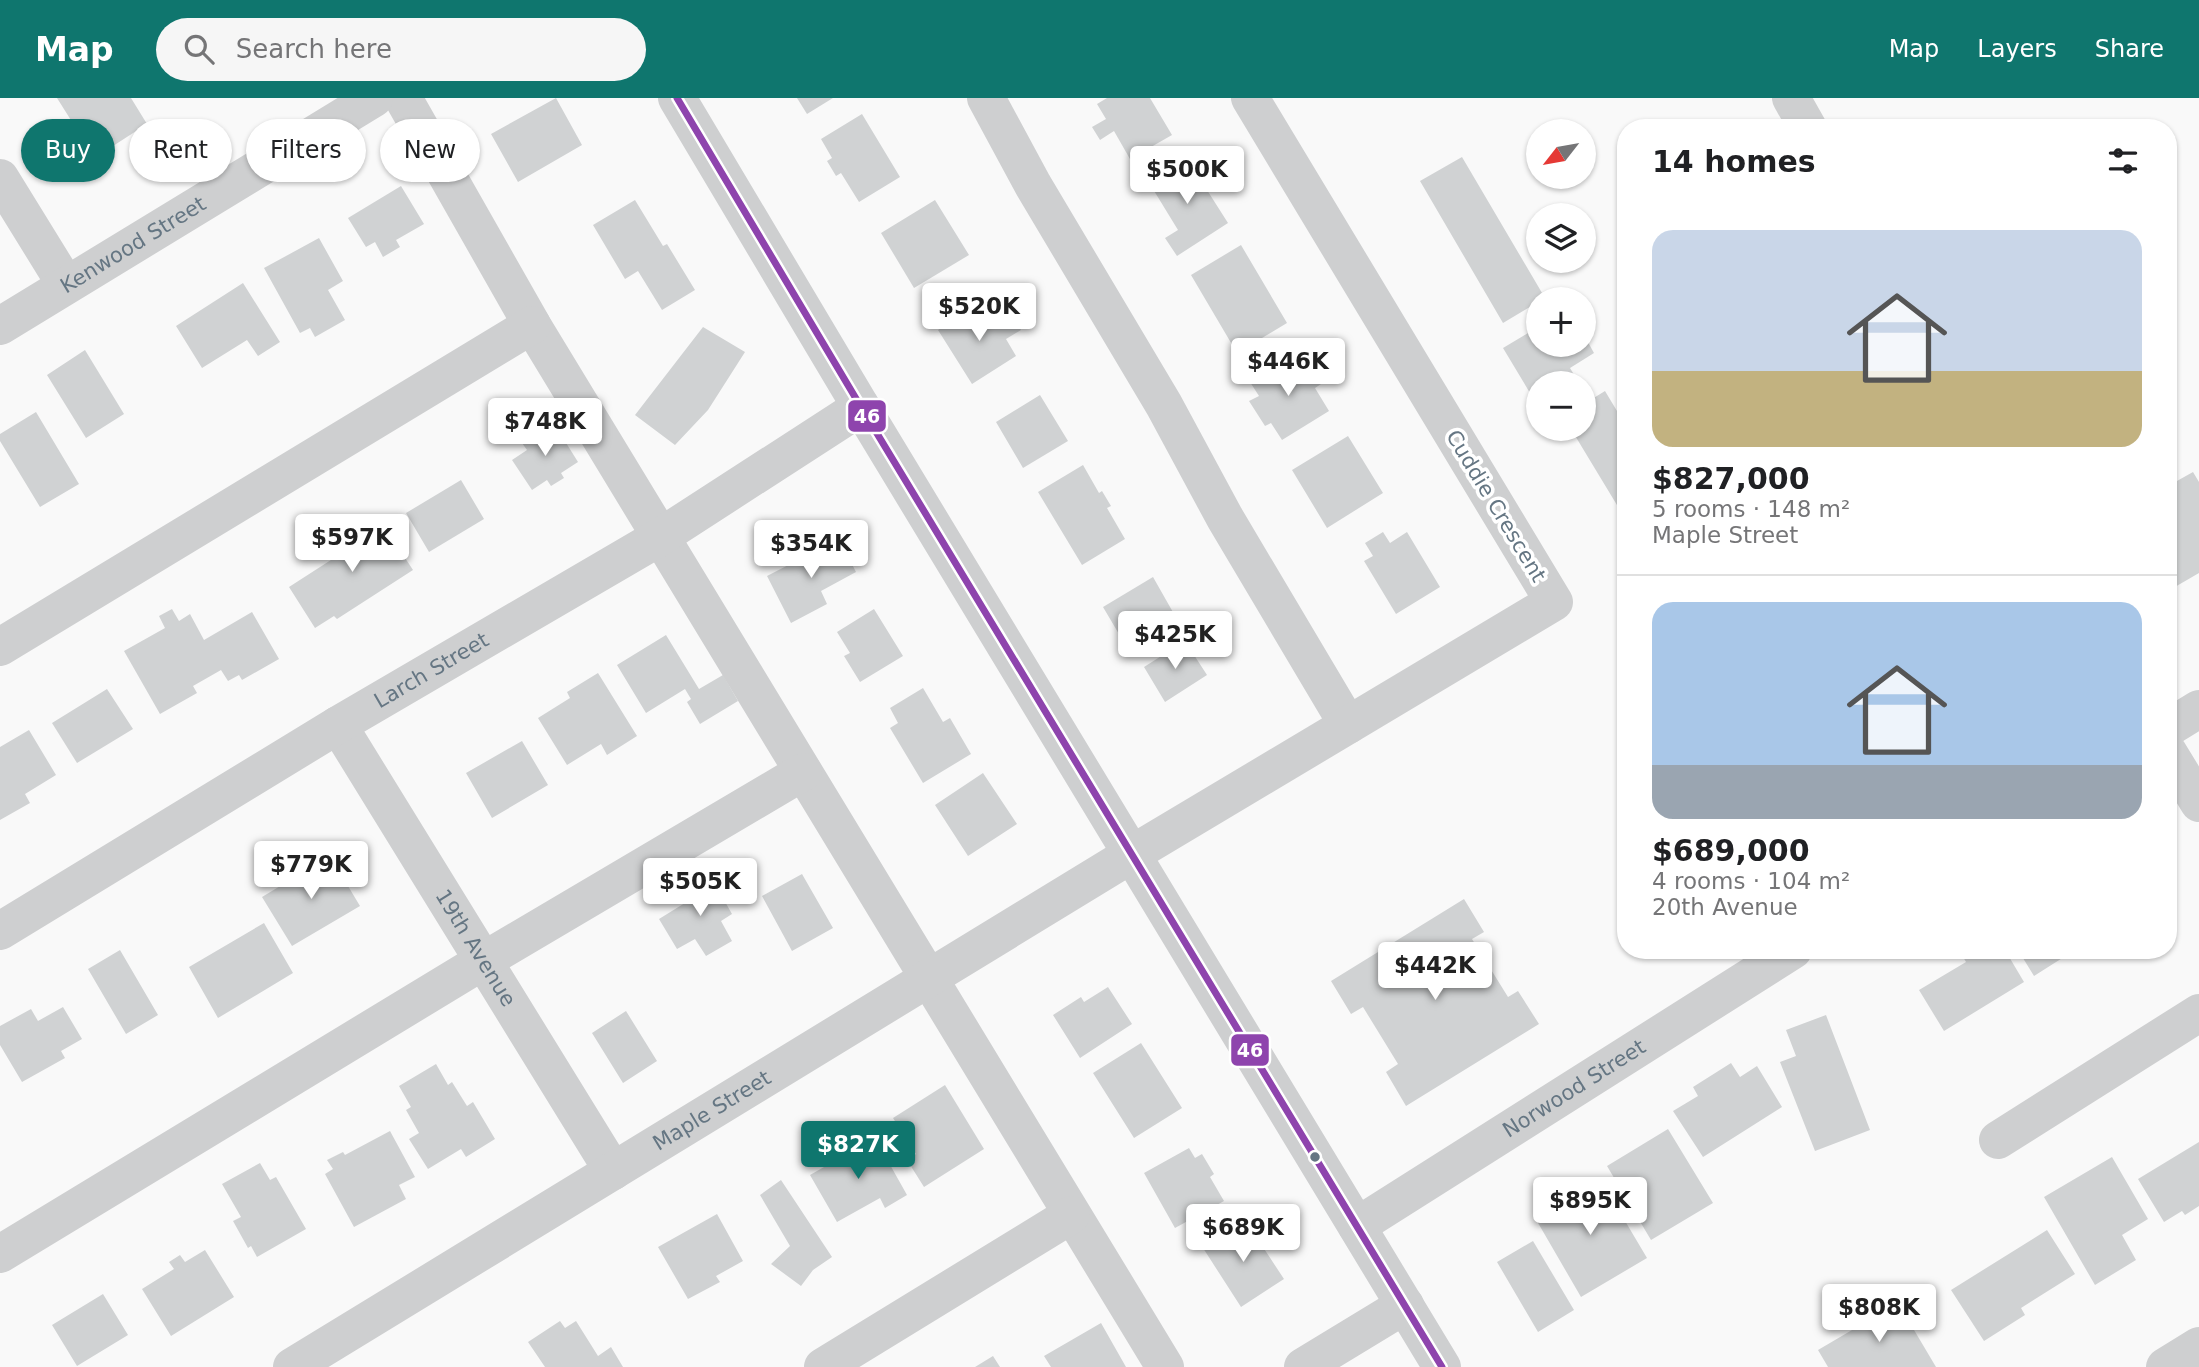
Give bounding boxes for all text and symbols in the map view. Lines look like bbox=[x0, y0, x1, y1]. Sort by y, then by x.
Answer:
search box bbox=[156, 18, 646, 81]
text: Map bbox=[35, 30, 114, 69]
icon: search bbox=[180, 30, 218, 68]
text: Search here bbox=[236, 34, 392, 64]
text: Map bbox=[1889, 35, 1939, 63]
text: Layers bbox=[1977, 35, 2057, 63]
text: Share bbox=[2095, 35, 2164, 63]
chip: Buy bbox=[21, 119, 115, 182]
chip: Rent bbox=[129, 119, 232, 182]
chip: Filters bbox=[246, 119, 366, 182]
chip: New bbox=[380, 119, 480, 182]
north arrow bbox=[1526, 119, 1596, 189]
map controls bbox=[1526, 119, 1596, 441]
icon: filters bbox=[2104, 142, 2142, 180]
text: 14 homes bbox=[1652, 144, 1816, 179]
pin: $500K bbox=[1138, 146, 1236, 206]
text: $500K bbox=[1146, 156, 1228, 182]
street label: Kenwood Street bbox=[56, 191, 210, 298]
button: layers bbox=[1526, 203, 1596, 273]
icon: home bbox=[1834, 275, 1960, 401]
pin: $520K bbox=[930, 284, 1028, 343]
button: + bbox=[1526, 287, 1596, 357]
text: $520K bbox=[938, 293, 1020, 319]
pin: $446K bbox=[1239, 338, 1337, 398]
text: $446K bbox=[1247, 348, 1329, 374]
button: − bbox=[1526, 371, 1596, 441]
pin: $748K bbox=[496, 398, 594, 458]
line badge: 46 bbox=[847, 399, 887, 433]
text: 46 bbox=[854, 405, 880, 427]
text: $748K bbox=[504, 408, 586, 434]
street label: Cuddie Crescent bbox=[1441, 426, 1551, 586]
text: $827,000 bbox=[1652, 461, 1810, 496]
text: 5 rooms · 148 m² bbox=[1652, 496, 1850, 522]
pin: $597K bbox=[303, 514, 401, 574]
pin: $354K bbox=[762, 520, 860, 580]
text: Maple Street bbox=[1652, 522, 1798, 548]
text: $597K bbox=[311, 524, 393, 550]
text: $354K bbox=[770, 530, 852, 556]
pin: $425K bbox=[1126, 612, 1224, 671]
text: $425K bbox=[1134, 621, 1216, 647]
street label: Larch Street bbox=[370, 628, 493, 713]
icon: home bbox=[1834, 647, 1960, 773]
text: $689,000 bbox=[1652, 833, 1810, 868]
pin: $779K bbox=[262, 842, 360, 901]
text: $779K bbox=[270, 851, 352, 877]
pin: $505K bbox=[651, 858, 749, 918]
text: $505K bbox=[659, 868, 741, 894]
text: 4 rooms · 104 m² bbox=[1652, 868, 1850, 894]
street label: 19th Avenue bbox=[430, 885, 521, 1011]
text: 20th Avenue bbox=[1652, 894, 1798, 920]
pin: $442K bbox=[1386, 942, 1484, 1002]
text: $442K bbox=[1394, 952, 1476, 978]
line badge: 46 bbox=[1230, 1033, 1270, 1067]
street label: Norwood Street bbox=[1498, 1035, 1650, 1143]
text: 46 bbox=[1237, 1039, 1263, 1061]
street label: Maple Street bbox=[649, 1065, 775, 1156]
pin: $827K bbox=[809, 1122, 907, 1181]
text: $827K bbox=[817, 1131, 899, 1157]
unlabelled marker bbox=[1308, 1150, 1322, 1164]
pin: $895K bbox=[1541, 1178, 1639, 1237]
text: $895K bbox=[1549, 1187, 1631, 1213]
pin: $689K bbox=[1194, 1204, 1292, 1264]
text: $689K bbox=[1202, 1214, 1284, 1240]
pin: $808K bbox=[1830, 1284, 1928, 1344]
text: $808K bbox=[1838, 1294, 1920, 1320]

